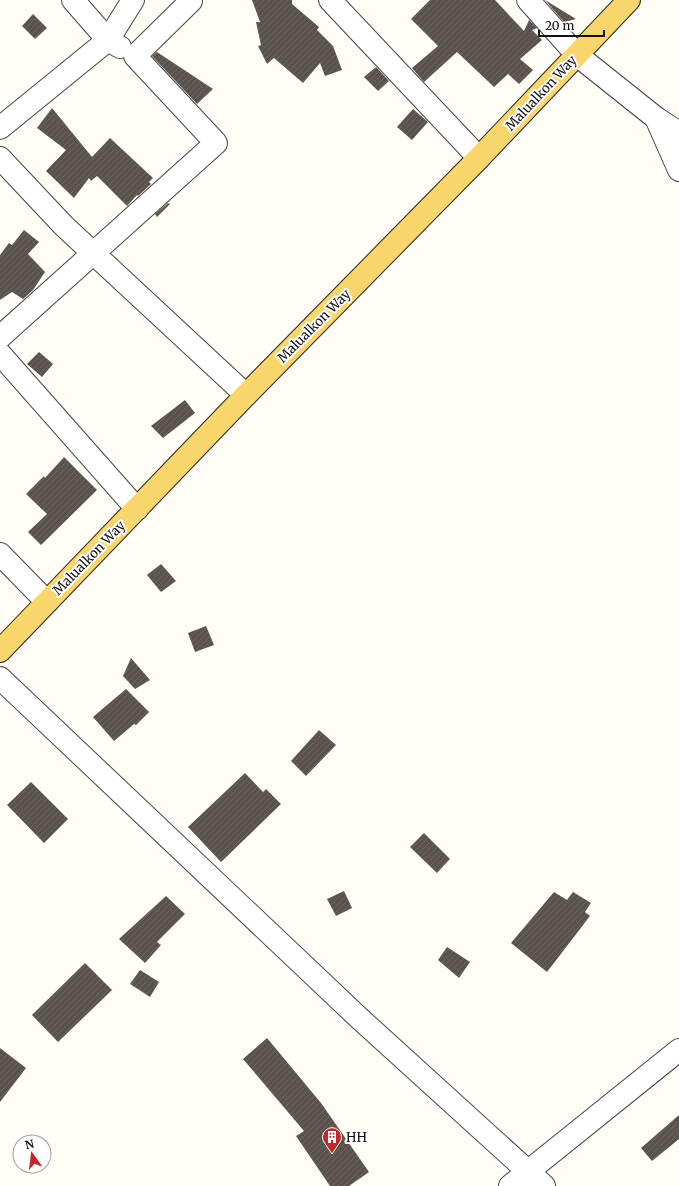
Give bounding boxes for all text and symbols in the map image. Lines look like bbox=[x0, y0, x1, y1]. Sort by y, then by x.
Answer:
scale bar bbox=[539, 12, 604, 38]
text: 20 m bbox=[545, 18, 574, 33]
street label: Malualkon Way bbox=[502, 51, 581, 134]
street label: Malualkon Way bbox=[274, 285, 355, 366]
street label: Malualkon Way bbox=[49, 517, 129, 599]
building icon: HH bbox=[321, 1126, 343, 1154]
place label: HH bbox=[346, 1129, 367, 1146]
north arrow bbox=[12, 1134, 52, 1174]
text: N bbox=[24, 1136, 36, 1152]

